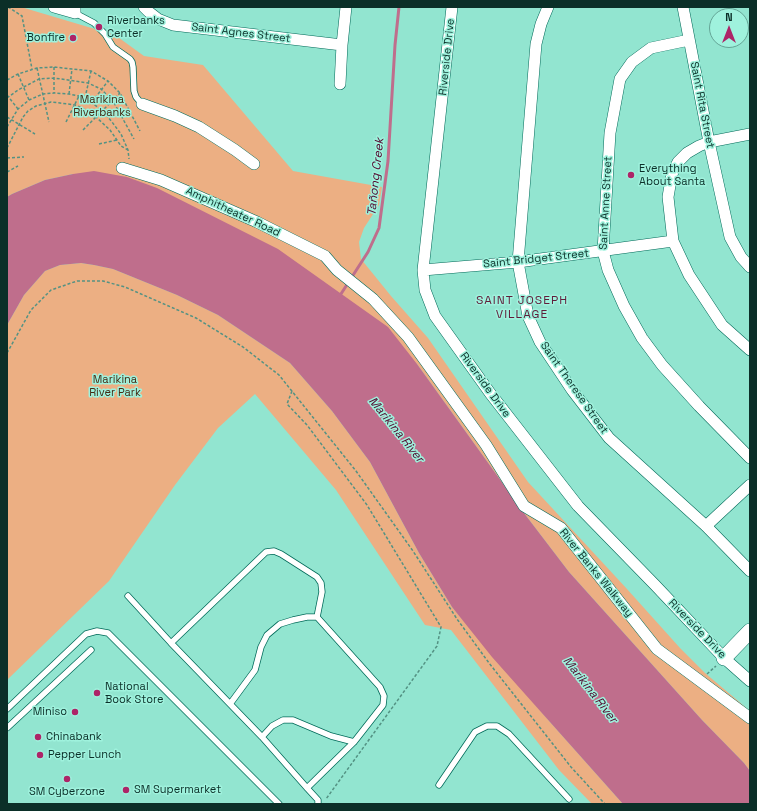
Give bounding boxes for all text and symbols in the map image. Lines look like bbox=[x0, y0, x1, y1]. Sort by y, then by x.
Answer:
north arrow bbox=[709, 8, 749, 48]
text: N bbox=[725, 10, 733, 24]
place label: Riverbanks Center bbox=[107, 14, 165, 40]
street label: Riverside Drive bbox=[436, 18, 458, 96]
street label: Saint Agnes Street bbox=[191, 20, 291, 46]
marker: Riverbanks Center bbox=[94, 22, 104, 32]
place label: Bonfire bbox=[27, 31, 65, 45]
marker: Bonfire bbox=[68, 33, 78, 43]
street label: Saint Rita Street bbox=[687, 61, 717, 149]
park label: Marikina Riverbanks bbox=[73, 93, 131, 119]
water label: Tañong Creek bbox=[365, 137, 387, 217]
street label: Saint Anne Street bbox=[597, 156, 615, 250]
place label: Everything About Santa bbox=[639, 162, 705, 188]
marker: Everything About Santa bbox=[626, 170, 636, 180]
street label: Amphitheater Road bbox=[184, 184, 282, 240]
street label: Saint Bridget Street bbox=[482, 247, 590, 271]
district label: SAINT JOSEPH VILLAGE bbox=[476, 294, 568, 322]
street label: Saint Therese Street bbox=[537, 339, 611, 437]
street label: Riverside Drive bbox=[457, 350, 513, 420]
park label: Marikina River Park bbox=[89, 373, 141, 399]
water label: Marikina River bbox=[365, 394, 427, 466]
street label: River Banks Walkway bbox=[556, 526, 636, 620]
street label: Riverside Drive bbox=[665, 597, 729, 661]
water label: Marikina River bbox=[560, 654, 620, 726]
place label: National Book Store bbox=[105, 680, 163, 706]
marker: National Book Store bbox=[92, 688, 102, 698]
place label: Miniso bbox=[33, 705, 67, 719]
marker: Miniso bbox=[70, 707, 80, 717]
place label: Chinabank bbox=[46, 730, 102, 744]
marker: Chinabank bbox=[33, 732, 43, 742]
place label: Pepper Lunch bbox=[48, 748, 121, 762]
marker: Pepper Lunch bbox=[35, 750, 45, 760]
marker: SM Cyberzone bbox=[62, 774, 72, 784]
place label: SM Supermarket bbox=[134, 783, 221, 797]
place label: SM Cyberzone bbox=[29, 785, 105, 799]
marker: SM Supermarket bbox=[121, 785, 131, 795]

